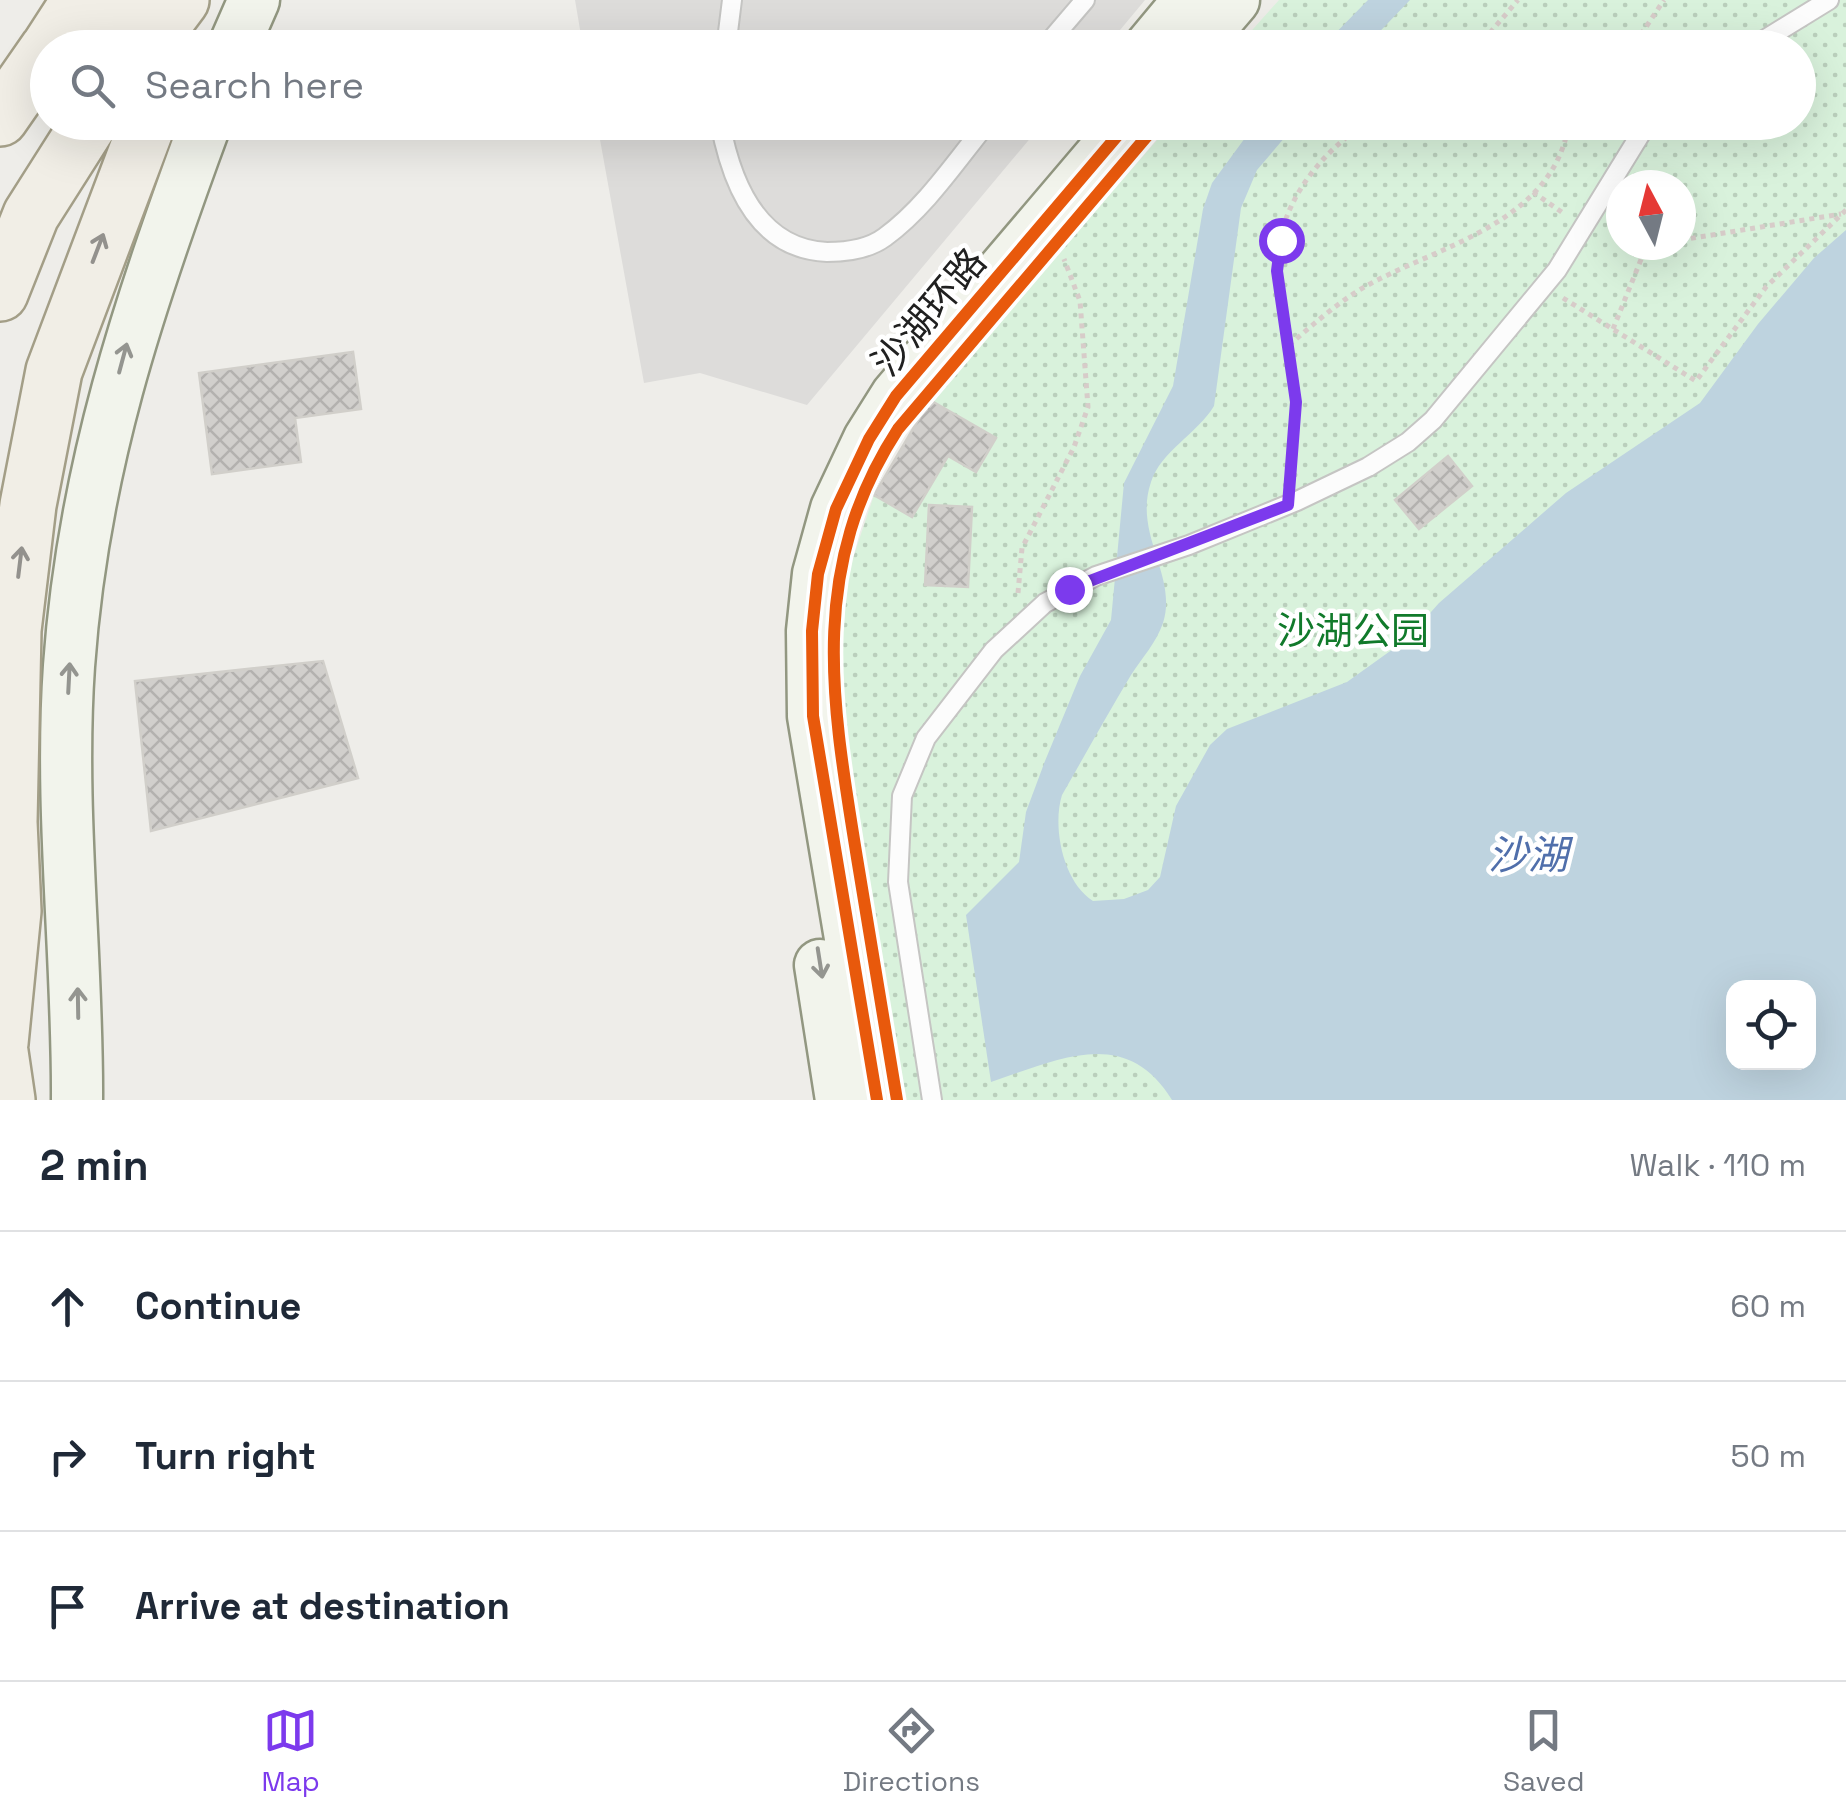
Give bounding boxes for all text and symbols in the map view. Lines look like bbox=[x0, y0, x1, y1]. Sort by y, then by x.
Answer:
search box bbox=[30, 30, 1816, 140]
icon: search bbox=[65, 58, 120, 113]
text: Search here bbox=[145, 61, 364, 109]
north arrow bbox=[1606, 170, 1696, 260]
route start bbox=[1259, 218, 1305, 264]
one-way arrow bbox=[90, 233, 108, 264]
street label: 沙湖环路 bbox=[862, 238, 996, 386]
one-way arrow bbox=[115, 343, 134, 374]
one-way arrow bbox=[11, 546, 30, 579]
route end bbox=[1047, 567, 1093, 613]
park label: 沙湖公园 bbox=[1277, 607, 1429, 655]
one-way arrow bbox=[60, 662, 79, 694]
water label: 沙湖 bbox=[1488, 830, 1574, 881]
one-way arrow bbox=[811, 946, 830, 978]
map controls bbox=[1726, 980, 1816, 1070]
button: locate bbox=[1726, 980, 1816, 1070]
one-way arrow bbox=[68, 987, 88, 1020]
text: 2 min bbox=[40, 1139, 149, 1192]
text: Walk · 110 m bbox=[1629, 1145, 1806, 1185]
icon: ahead bbox=[40, 1279, 95, 1334]
text: Continue bbox=[135, 1282, 301, 1330]
text: 60 m bbox=[1730, 1286, 1806, 1326]
icon: right bbox=[40, 1429, 95, 1484]
text: Turn right bbox=[135, 1432, 316, 1480]
text: 50 m bbox=[1731, 1436, 1806, 1476]
icon: arrive bbox=[40, 1579, 95, 1634]
text: Arrive at destination bbox=[135, 1582, 510, 1630]
tab: Map bbox=[261, 1703, 320, 1799]
tab: Directions bbox=[843, 1703, 980, 1799]
tab: Saved bbox=[1503, 1703, 1585, 1799]

